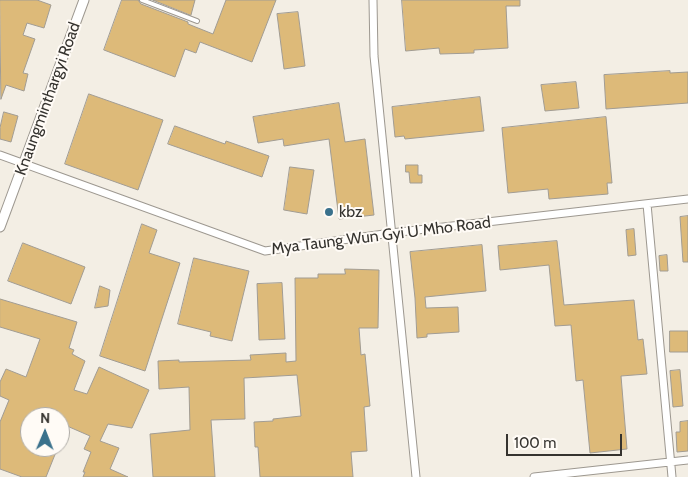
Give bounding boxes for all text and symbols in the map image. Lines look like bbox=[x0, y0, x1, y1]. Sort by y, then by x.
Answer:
street label: Knaungminthargyi Road bbox=[11, 20, 85, 178]
place label: kbz bbox=[339, 202, 362, 222]
marker: kbz bbox=[323, 206, 335, 218]
street label: Mya Taung Wun Gyi U Mho Road bbox=[270, 213, 492, 259]
north arrow bbox=[20, 407, 70, 457]
text: N bbox=[40, 409, 50, 427]
scale bar bbox=[508, 424, 624, 456]
text: 100 m bbox=[514, 434, 556, 452]

